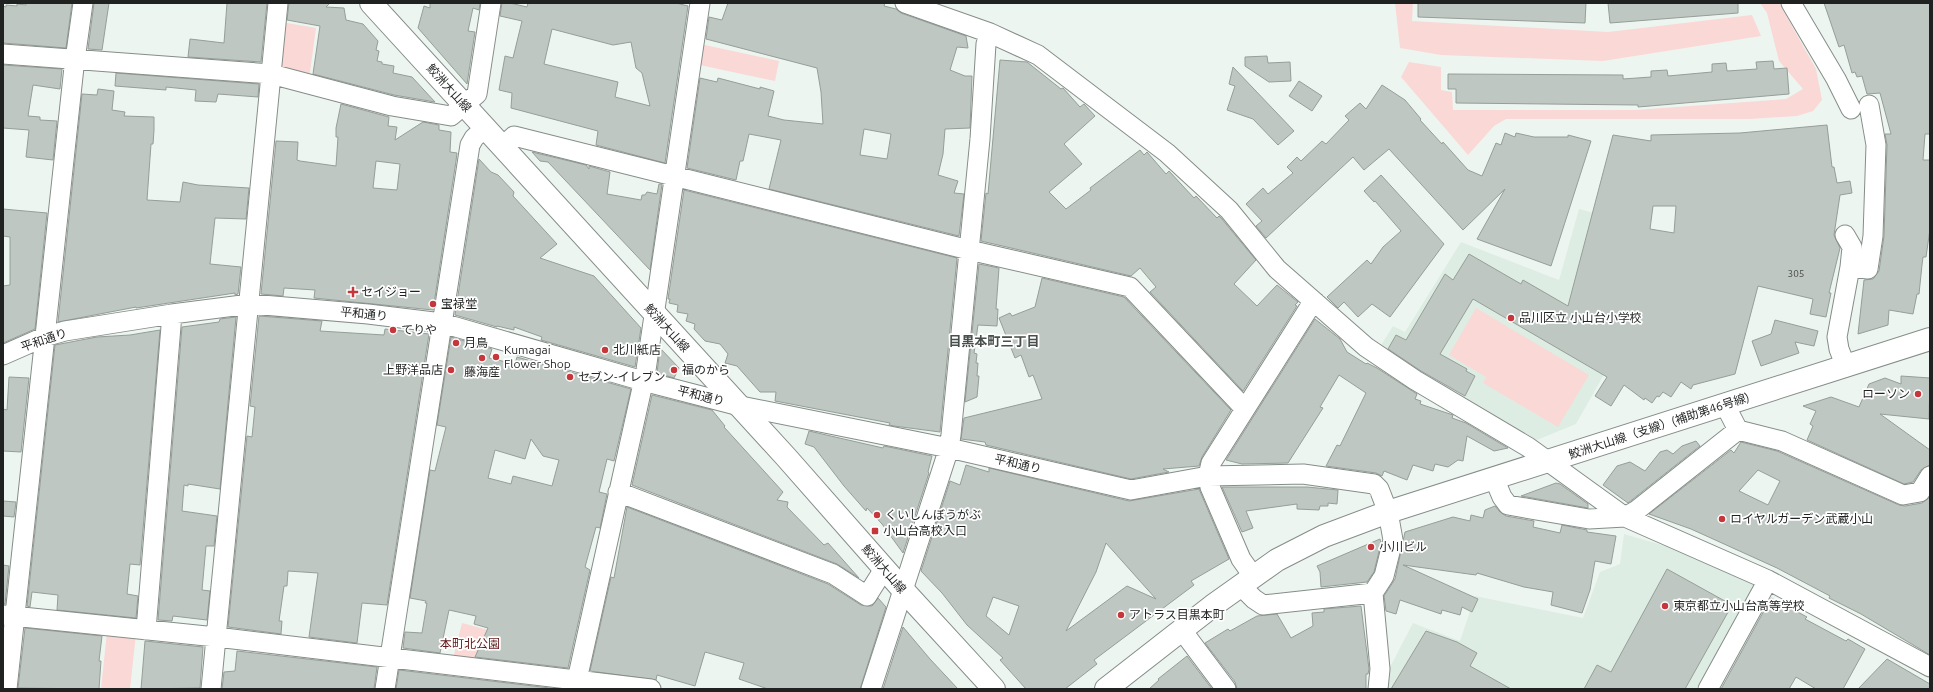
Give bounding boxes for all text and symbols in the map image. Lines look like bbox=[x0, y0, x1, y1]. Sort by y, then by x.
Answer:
street label: 鮫洲大山線 bbox=[424, 61, 474, 114]
house number: 305 bbox=[1788, 268, 1804, 279]
place label: セイジョー bbox=[361, 285, 421, 298]
marker: セイジョー bbox=[348, 287, 358, 297]
place label: 宝禄堂 bbox=[441, 297, 477, 310]
marker: 宝禄堂 bbox=[428, 299, 438, 309]
street label: 鮫洲大山線 bbox=[642, 301, 692, 354]
street label: 平和通り bbox=[339, 305, 389, 322]
place label: 品川区立 小山台小学校 bbox=[1519, 311, 1642, 324]
marker: 品川区立 小山台小学校 bbox=[1506, 313, 1516, 323]
place label: てりや bbox=[401, 323, 437, 336]
marker: てりや bbox=[388, 325, 398, 335]
street label: 平和通り bbox=[19, 326, 69, 353]
district label: 目黒本町三丁目 bbox=[948, 334, 1040, 348]
place label: 月鳥 bbox=[464, 336, 488, 349]
marker: 月鳥 bbox=[451, 338, 461, 348]
place label: Kumagai Flower Shop bbox=[504, 343, 571, 370]
place label: 北川紙店 bbox=[613, 343, 661, 356]
marker: 北川紙店 bbox=[600, 345, 610, 355]
marker: Kumagai Flower Shop bbox=[491, 352, 501, 362]
marker: 藤海産 bbox=[477, 353, 487, 363]
place label: 上野洋品店 bbox=[383, 363, 443, 376]
place label: 福のから bbox=[682, 363, 730, 376]
marker: 上野洋品店 bbox=[446, 365, 456, 375]
place label: 藤海産 bbox=[464, 365, 500, 378]
marker: 福のから bbox=[669, 365, 679, 375]
place label: セブン-イレブン bbox=[578, 370, 665, 383]
marker: セブン-イレブン bbox=[565, 372, 575, 382]
street label: 平和通り bbox=[676, 383, 726, 408]
place label: ローソン bbox=[1862, 387, 1910, 400]
marker: ローソン bbox=[1913, 389, 1923, 399]
street label: 鮫洲大山線（支線）(補助第46号線) bbox=[1567, 390, 1751, 462]
street label: 平和通り bbox=[993, 452, 1043, 475]
place label: くいしんぼうがぶ bbox=[885, 508, 981, 521]
marker: くいしんぼうがぶ bbox=[872, 510, 882, 520]
place label: ロイヤルガーデン武蔵小山 bbox=[1730, 512, 1873, 525]
marker: ロイヤルガーデン武蔵小山 bbox=[1717, 514, 1727, 524]
place label: 小山台高校入口 bbox=[883, 524, 967, 537]
marker: 小山台高校入口 bbox=[870, 526, 880, 536]
place label: 小川ビル bbox=[1379, 540, 1427, 553]
street label: 鮫洲大山線 bbox=[860, 542, 909, 596]
marker: 小川ビル bbox=[1366, 542, 1376, 552]
place label: 東京都立小山台高等学校 bbox=[1673, 599, 1805, 612]
marker: 東京都立小山台高等学校 bbox=[1660, 601, 1670, 611]
place label: アトラス目黒本町 bbox=[1129, 608, 1225, 621]
marker: アトラス目黒本町 bbox=[1116, 610, 1126, 620]
park label: 本町北公園 bbox=[440, 637, 500, 650]

